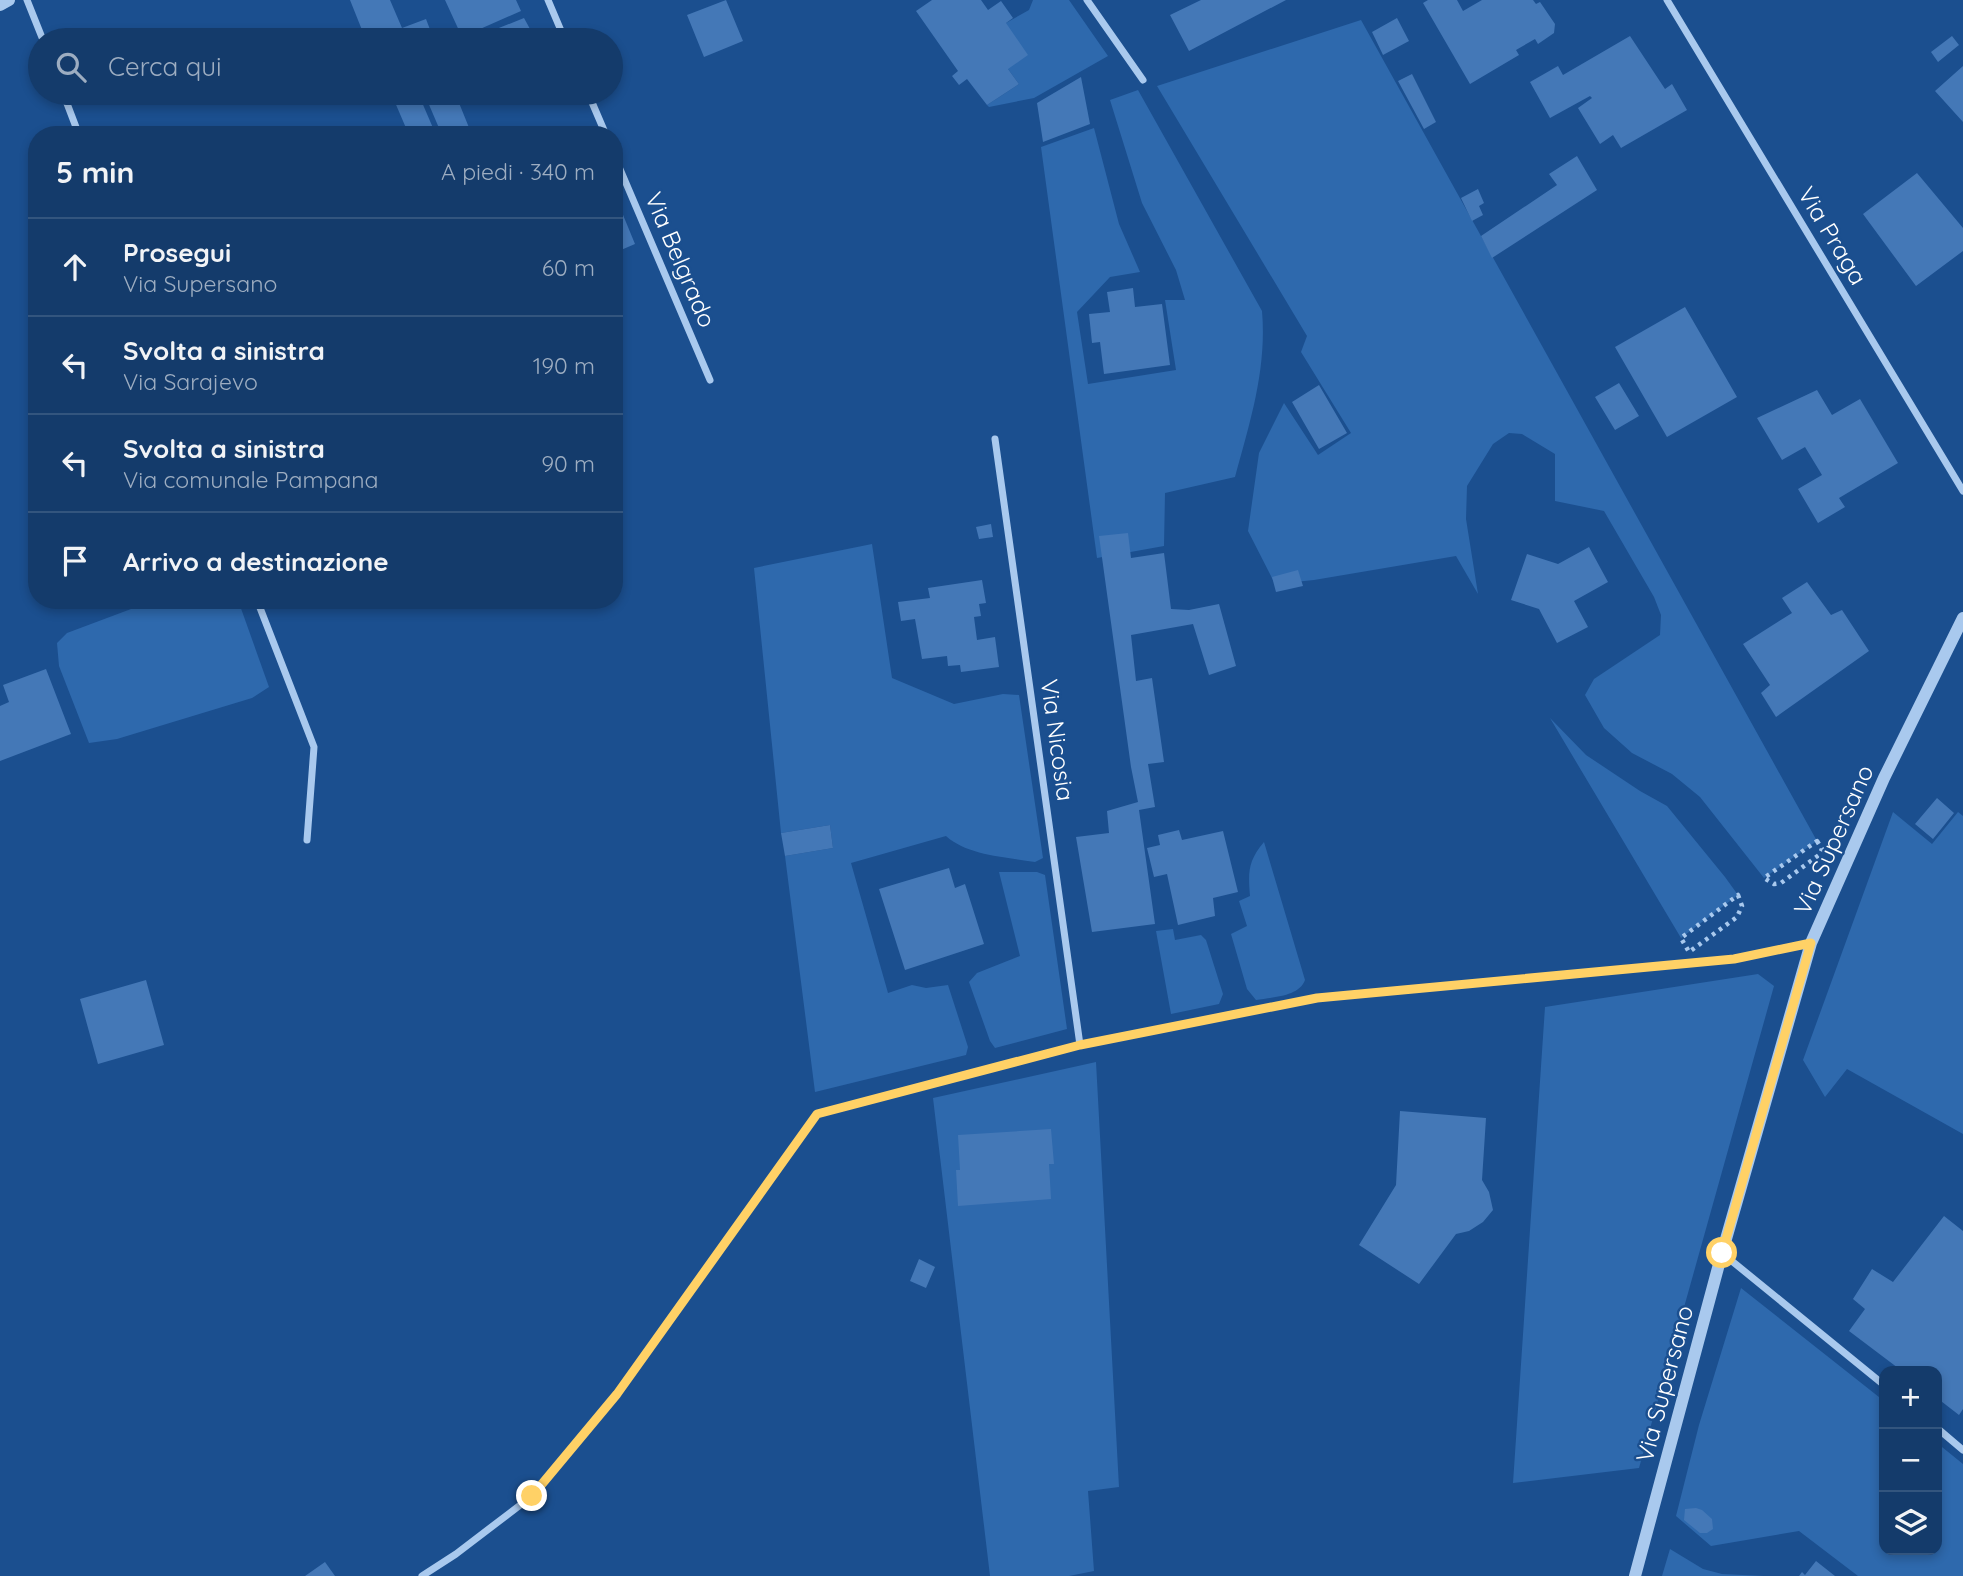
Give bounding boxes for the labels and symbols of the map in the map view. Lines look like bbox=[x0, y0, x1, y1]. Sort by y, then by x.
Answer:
street label: Via Praga bbox=[1792, 181, 1874, 290]
street label: Via Belgrado bbox=[639, 187, 723, 332]
street label: Via Nicosia bbox=[1035, 677, 1081, 803]
street label: Via Supersano bbox=[1787, 760, 1880, 919]
route start bbox=[1706, 1237, 1737, 1268]
street label: Via Supersano bbox=[1629, 1302, 1699, 1465]
route end bbox=[516, 1480, 547, 1511]

